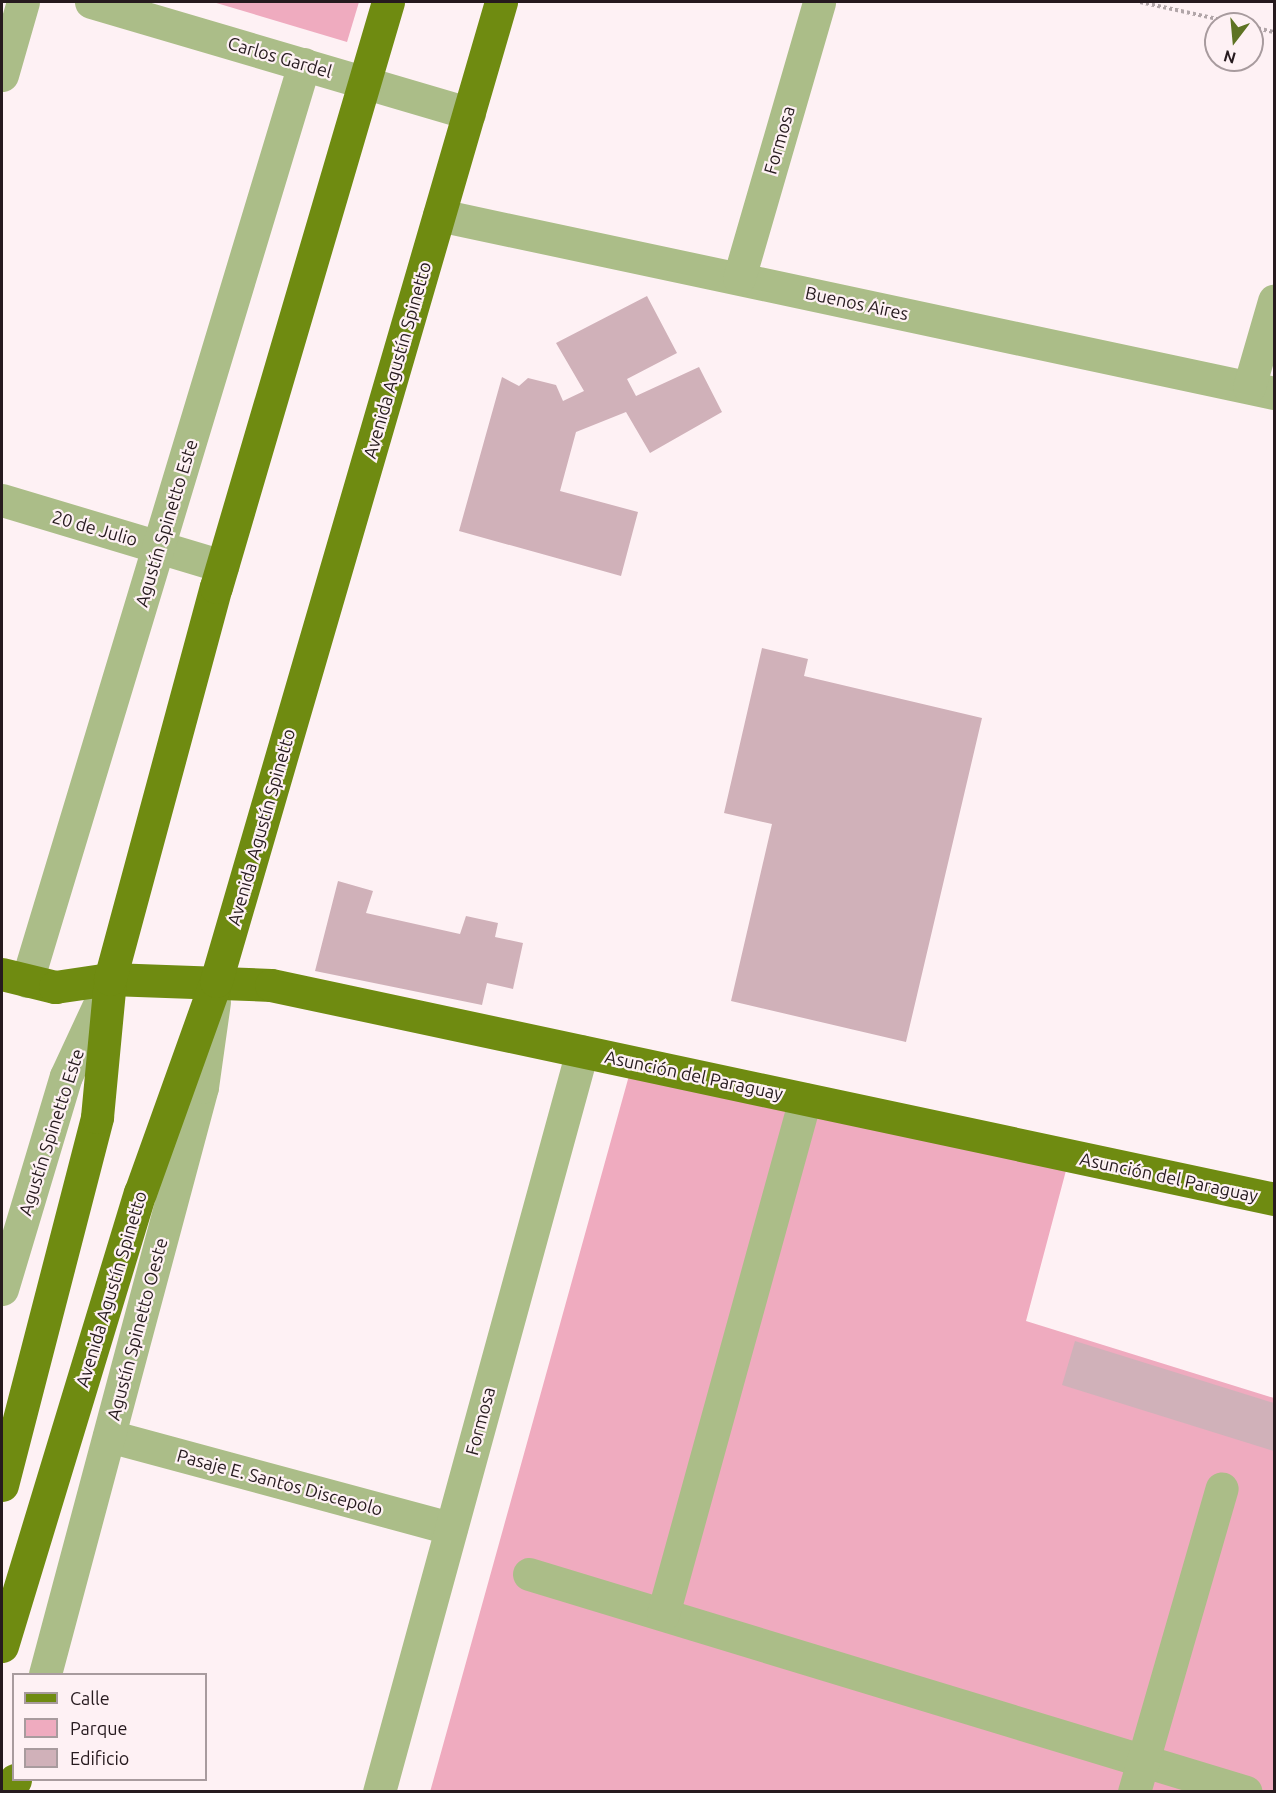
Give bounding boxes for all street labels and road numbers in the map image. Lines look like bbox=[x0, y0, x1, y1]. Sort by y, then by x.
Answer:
street label: Carlos Gardel bbox=[225, 32, 335, 82]
street label: Formosa bbox=[759, 103, 799, 177]
street label: Avenida Agustín Spinetto bbox=[359, 259, 435, 461]
street label: Buenos Aires bbox=[803, 282, 911, 324]
street label: Agustín Spinetto Este bbox=[130, 437, 202, 609]
street label: 20 de Julio bbox=[50, 506, 140, 550]
street label: Avenida Agustín Spinetto bbox=[223, 726, 299, 928]
street label: Agustín Spinetto Este bbox=[14, 1046, 88, 1218]
street label: Asunción del Paraguay bbox=[603, 1046, 785, 1104]
street label: Asunción del Paraguay bbox=[1078, 1148, 1260, 1206]
street label: Avenida Agustín Spinetto bbox=[71, 1188, 151, 1390]
street label: Agustín Spinetto Oeste bbox=[102, 1235, 172, 1423]
street label: Formosa bbox=[461, 1384, 499, 1458]
street label: Pasaje E. Santos Discepolo bbox=[175, 1444, 385, 1520]

